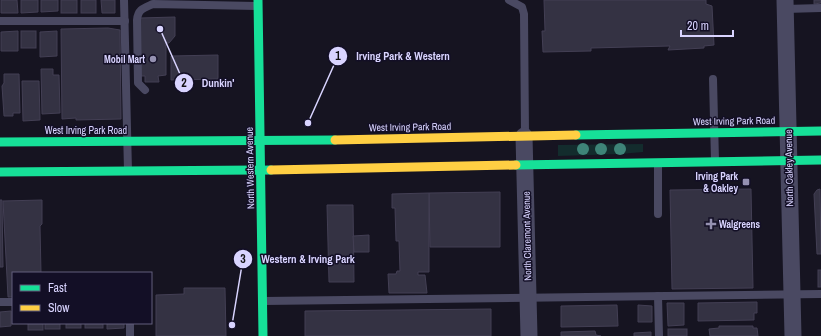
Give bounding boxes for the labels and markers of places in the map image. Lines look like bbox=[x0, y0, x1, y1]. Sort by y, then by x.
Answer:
callout: Irving Park & Western bbox=[328, 44, 457, 67]
place label: Mobil Mart bbox=[104, 53, 145, 66]
marker: Mobil Mart bbox=[148, 54, 158, 64]
callout: Dunkin' bbox=[174, 71, 242, 94]
place label: Irving Park & Oakley bbox=[696, 170, 738, 195]
marker: Irving Park & Oakley bbox=[741, 177, 751, 187]
place label: Walgreens bbox=[719, 218, 761, 231]
marker: Walgreens bbox=[706, 219, 716, 229]
callout: Western & Irving Park bbox=[233, 247, 363, 270]

